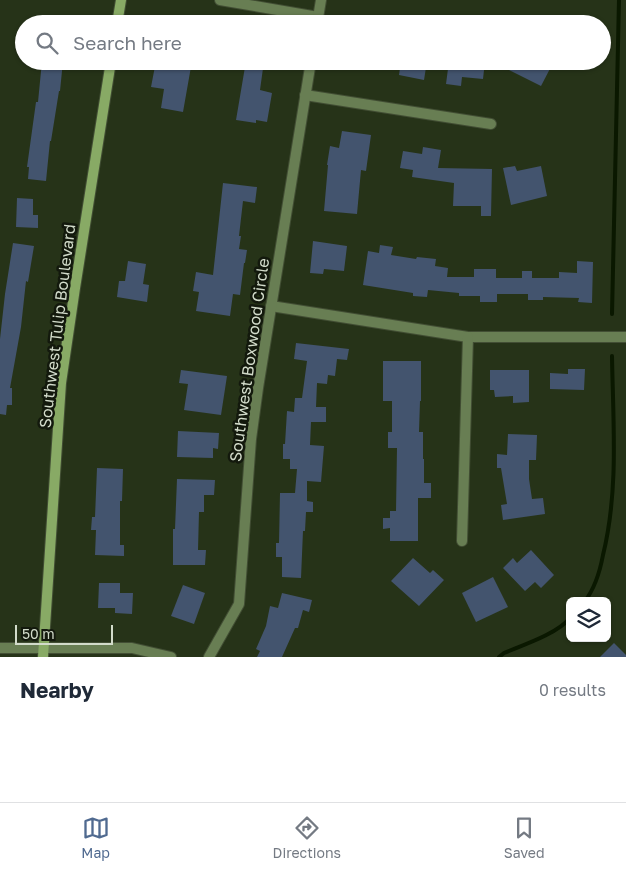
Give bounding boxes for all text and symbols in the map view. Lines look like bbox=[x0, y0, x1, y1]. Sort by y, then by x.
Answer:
search box bbox=[15, 15, 611, 70]
icon: search bbox=[33, 29, 61, 57]
text: Search here bbox=[73, 31, 182, 54]
street label: Southwest Tulip Boulevard bbox=[35, 223, 79, 429]
street label: Southwest Boxwood Circle bbox=[225, 257, 273, 463]
map controls bbox=[566, 597, 611, 642]
button: layers bbox=[566, 597, 611, 642]
scale bar bbox=[15, 622, 112, 645]
text: 50 m bbox=[22, 625, 55, 642]
text: Nearby bbox=[20, 677, 94, 703]
text: 0 results bbox=[539, 680, 606, 700]
tab: Map bbox=[81, 814, 110, 861]
tab: Directions bbox=[273, 814, 341, 861]
tab: Saved bbox=[504, 814, 545, 861]

